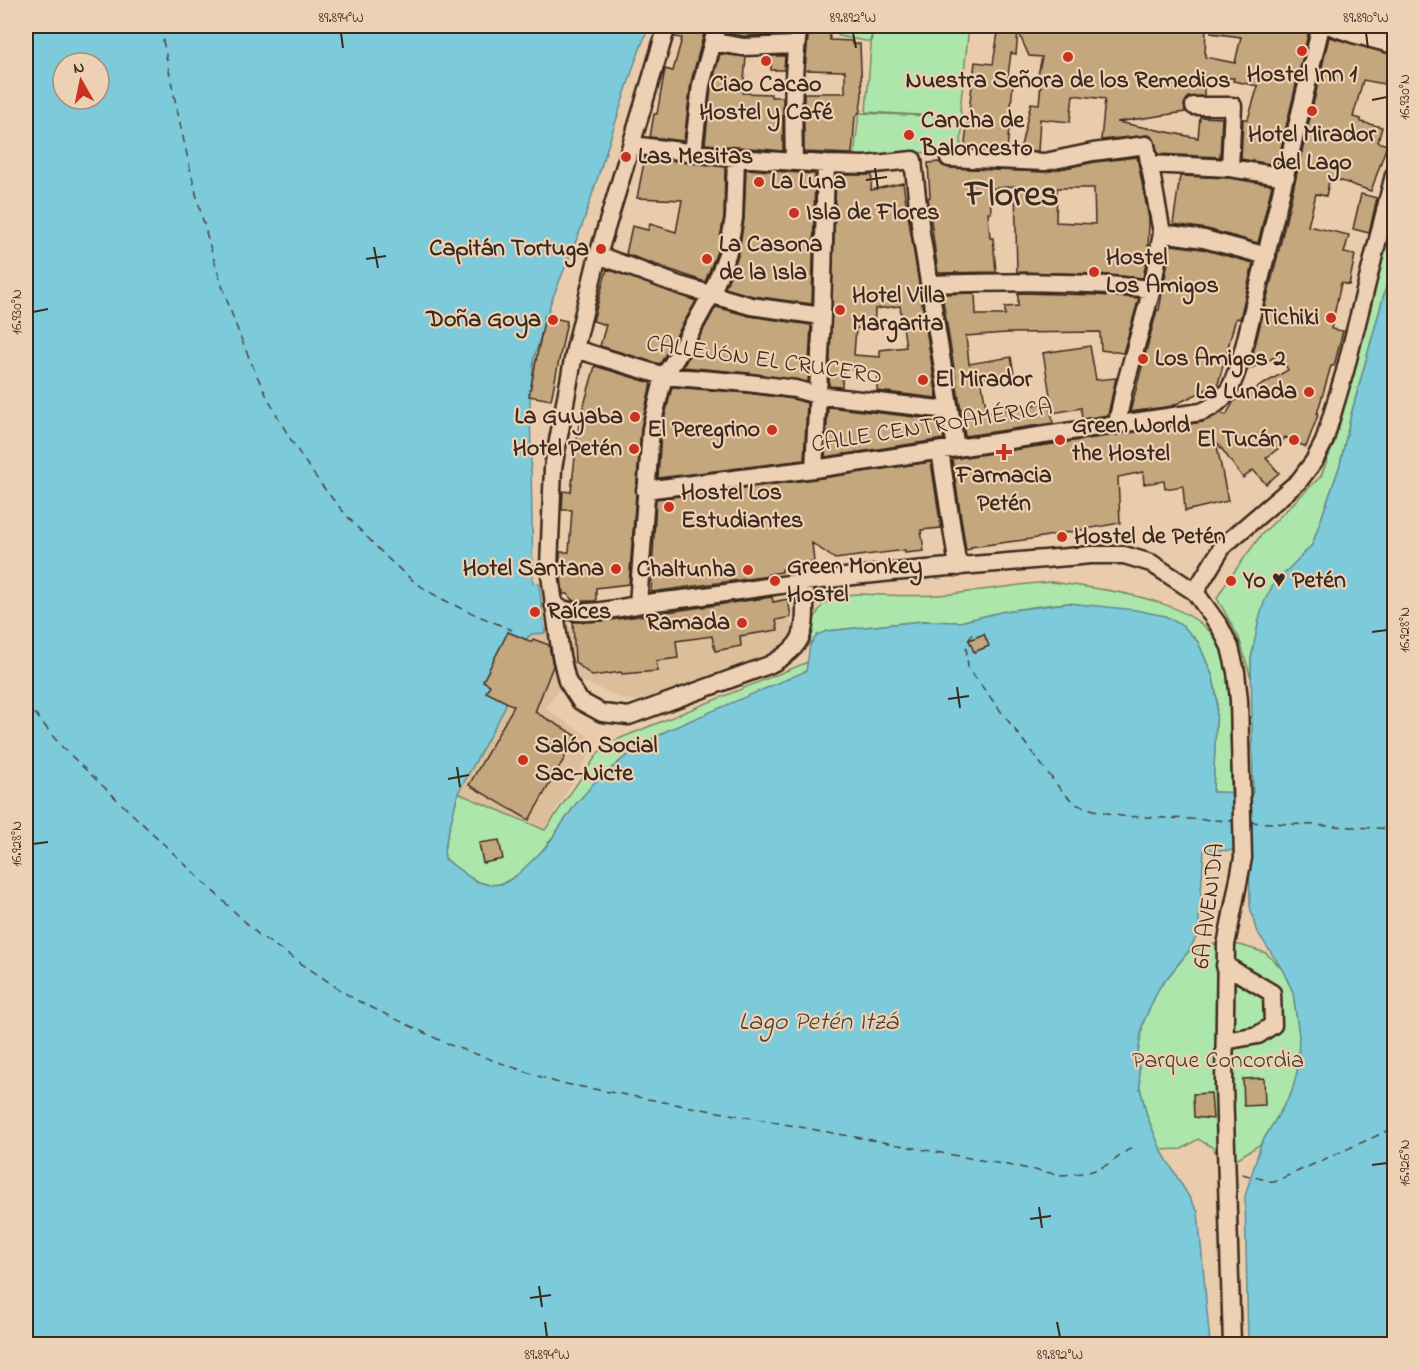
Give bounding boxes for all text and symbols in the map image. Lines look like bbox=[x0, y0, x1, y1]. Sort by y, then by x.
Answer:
text: 89.894°W bbox=[318, 7, 364, 29]
text: 89.892°W bbox=[830, 7, 876, 29]
text: 89.890°W bbox=[1343, 7, 1389, 29]
marker: Hostel Inn 1 bbox=[1295, 44, 1309, 58]
marker: Nuestra Señora de los Remedios bbox=[1061, 50, 1075, 64]
north arrow bbox=[51, 51, 111, 111]
marker: Ciao Cacao Hostel y Café bbox=[759, 54, 773, 68]
text: N bbox=[72, 55, 86, 81]
place label: Hostel Inn 1 bbox=[1247, 58, 1358, 93]
place label: Nuestra Señora de los Remedios bbox=[905, 64, 1231, 99]
place label: Ciao Cacao Hostel y Café bbox=[699, 68, 834, 132]
text: 16.930°N bbox=[1394, 74, 1416, 120]
place label: Cancha de Baloncesto bbox=[920, 104, 1033, 167]
marker: Hotel Mirador del Lago bbox=[1305, 104, 1319, 118]
place label: Hotel Mirador del Lago bbox=[1248, 118, 1377, 182]
marker: Cancha de Baloncesto bbox=[902, 128, 916, 142]
place label: Las Mesitas bbox=[638, 140, 753, 175]
marker: Las Mesitas bbox=[619, 150, 633, 164]
place label: La Luna bbox=[771, 165, 846, 200]
district label: Flores bbox=[963, 170, 1059, 223]
marker: La Luna bbox=[752, 175, 766, 189]
place label: Isla de Flores bbox=[806, 196, 940, 231]
marker: Isla de Flores bbox=[787, 206, 801, 220]
place label: La Casona de la Isla bbox=[719, 228, 823, 291]
place label: Capitán Tortuga bbox=[429, 232, 589, 268]
place label: Hostel Los Amigos bbox=[1106, 241, 1219, 305]
marker: Capitán Tortuga bbox=[594, 242, 608, 256]
marker: La Casona de la Isla bbox=[700, 252, 714, 266]
marker: Hostel Los Amigos bbox=[1087, 265, 1101, 279]
place label: Hotel Villa Margarita bbox=[852, 279, 945, 343]
text: 16.930°N bbox=[6, 289, 28, 335]
place label: Tichiki bbox=[1260, 301, 1319, 336]
place label: Doña Goya bbox=[425, 303, 541, 339]
marker: Hotel Villa Margarita bbox=[833, 303, 847, 317]
marker: Tichiki bbox=[1324, 311, 1338, 325]
marker: Doña Goya bbox=[546, 313, 560, 327]
street label: CALLEJÓN EL CRUCERO bbox=[644, 327, 884, 395]
place label: Los Amigos 2 bbox=[1155, 342, 1286, 378]
marker: Los Amigos 2 bbox=[1136, 352, 1150, 366]
place label: El Mirador bbox=[935, 363, 1033, 398]
marker: El Mirador bbox=[916, 373, 930, 387]
place label: La Lunada bbox=[1195, 375, 1297, 410]
marker: La Lunada bbox=[1302, 385, 1316, 399]
street label: CALLE CENTROAMÉRICA bbox=[809, 391, 1055, 463]
place label: La Guyaba bbox=[515, 400, 623, 436]
place label: Green World the Hostel bbox=[1071, 409, 1190, 472]
marker: La Guyaba bbox=[628, 410, 642, 424]
place label: El Peregrino bbox=[647, 413, 760, 449]
marker: El Peregrino bbox=[765, 423, 779, 437]
place label: El Tucán bbox=[1197, 423, 1282, 458]
place label: Hotel Petén bbox=[513, 432, 622, 467]
marker: Green World the Hostel bbox=[1053, 433, 1067, 447]
marker: El Tucán bbox=[1287, 433, 1301, 447]
marker: Hotel Petén bbox=[627, 442, 641, 456]
marker: Farmacia Petén bbox=[997, 445, 1011, 459]
place label: Farmacia Petén bbox=[955, 459, 1052, 522]
place label: Hostel Los Estudiantes bbox=[681, 476, 803, 539]
marker: Hostel Los Estudiantes bbox=[662, 500, 676, 514]
place label: Hostel de Petén bbox=[1074, 520, 1226, 555]
marker: Hostel de Petén bbox=[1055, 530, 1069, 544]
place label: Green Monkey Hostel bbox=[787, 550, 922, 613]
place label: Hotel Santana bbox=[463, 552, 604, 587]
place label: Chaltunha bbox=[637, 553, 736, 588]
marker: Hotel Santana bbox=[609, 562, 623, 576]
marker: Chaltunha bbox=[741, 563, 755, 577]
place label: Yo ♥ Petén bbox=[1242, 564, 1346, 599]
marker: Green Monkey Hostel bbox=[768, 574, 782, 588]
marker: Yo ♥ Petén bbox=[1224, 574, 1238, 588]
place label: Raíces bbox=[547, 595, 611, 630]
marker: Raíces bbox=[528, 605, 542, 619]
place label: Ramada bbox=[646, 606, 730, 641]
text: 16.928°N bbox=[1394, 607, 1416, 653]
marker: Ramada bbox=[735, 616, 749, 630]
place label: Salón Social Sac-Nicte bbox=[535, 729, 658, 792]
marker: Salón Social Sac-Nicte bbox=[516, 753, 530, 767]
text: 16.928°N bbox=[6, 821, 28, 867]
street label: 6A AVENIDA bbox=[1185, 841, 1235, 971]
water label: Lago Petén Itzá bbox=[738, 1004, 899, 1042]
park label: Parque Concordia bbox=[1132, 1044, 1304, 1079]
text: 16.926°N bbox=[1394, 1139, 1416, 1187]
text: 89.894°W bbox=[524, 1344, 570, 1366]
text: 89.892°W bbox=[1037, 1344, 1083, 1366]

